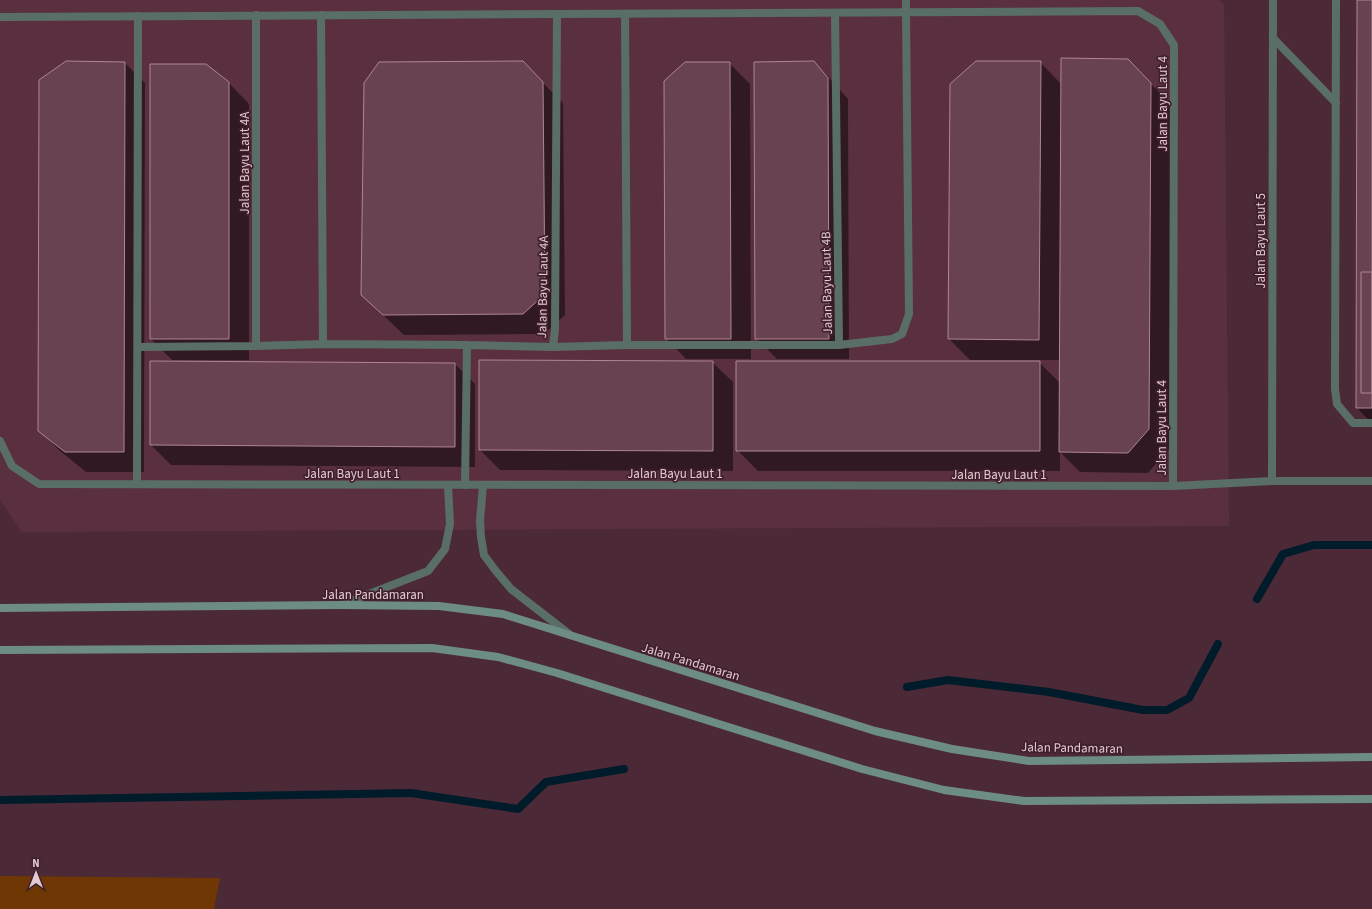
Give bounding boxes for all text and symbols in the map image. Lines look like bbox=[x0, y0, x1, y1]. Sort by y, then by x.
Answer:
street label: Jalan Bayu Laut 4 bbox=[1154, 56, 1172, 152]
street label: Jalan Bayu Laut 4A bbox=[236, 111, 254, 214]
street label: Jalan Bayu Laut 5 bbox=[1252, 193, 1270, 289]
street label: Jalan Bayu Laut 4B bbox=[817, 231, 837, 335]
street label: Jalan Bayu Laut 4A bbox=[533, 235, 553, 339]
street label: Jalan Bayu Laut 4 bbox=[1153, 380, 1171, 476]
street label: Jalan Bayu Laut 1 bbox=[304, 465, 400, 483]
street label: Jalan Bayu Laut 1 bbox=[627, 465, 723, 483]
street label: Jalan Bayu Laut 1 bbox=[951, 466, 1047, 484]
street label: Jalan Pandamaran bbox=[322, 586, 424, 604]
street label: Jalan Pandamaran bbox=[639, 638, 742, 685]
street label: Jalan Pandamaran bbox=[1021, 738, 1123, 758]
north arrow bbox=[16, 853, 56, 893]
text: N bbox=[32, 856, 40, 871]

